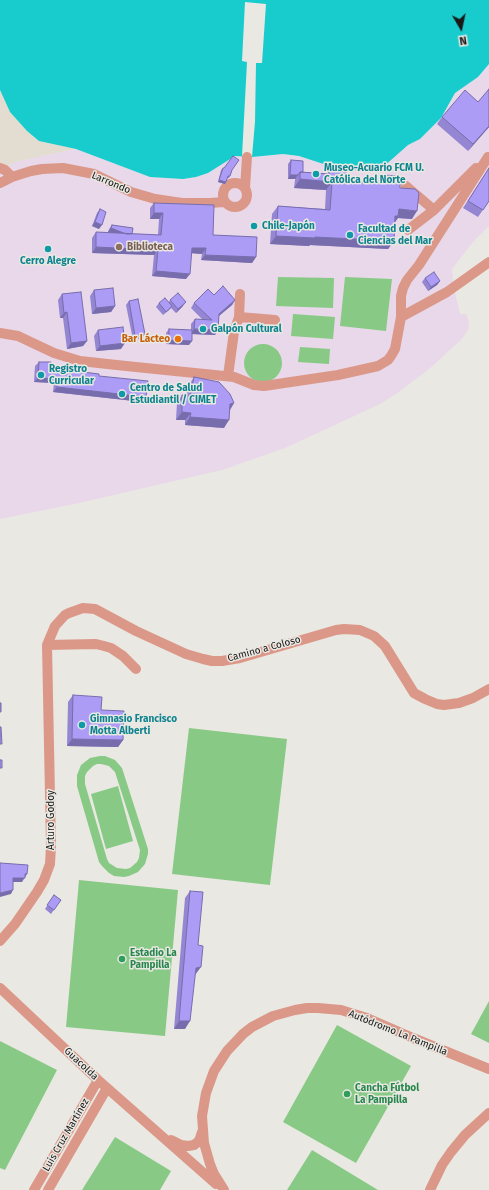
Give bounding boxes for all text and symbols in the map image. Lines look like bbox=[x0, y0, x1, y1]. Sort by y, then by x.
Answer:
north arrow bbox=[441, 8, 481, 48]
text: N bbox=[458, 33, 468, 47]
place label: Museo-Acuario FCM U. Católica del Norte bbox=[324, 162, 424, 186]
street label: Larrondo bbox=[90, 169, 132, 197]
marker: Museo-Acuario FCM U. Católica del Norte bbox=[311, 169, 321, 179]
place label: Chile-Japón bbox=[262, 220, 315, 232]
marker: Chile-Japón bbox=[249, 221, 259, 231]
place label: Facultad de Ciencias del Mar bbox=[358, 223, 432, 246]
marker: Facultad de Ciencias del Mar bbox=[345, 230, 355, 240]
place label: Biblioteca bbox=[127, 241, 173, 253]
marker: Biblioteca bbox=[114, 242, 124, 252]
marker: Cerro Alegre bbox=[43, 244, 53, 254]
place label: Cerro Alegre bbox=[20, 255, 76, 267]
place label: Galpón Cultural bbox=[211, 323, 282, 335]
marker: Galpón Cultural bbox=[198, 324, 208, 334]
place label: Bar Lácteo bbox=[122, 333, 170, 345]
marker: Bar Lácteo bbox=[173, 334, 183, 344]
place label: Registro Curricular bbox=[49, 363, 94, 386]
marker: Registro Curricular bbox=[36, 370, 46, 380]
place label: Centro de Salud Estudiantil / CIMET bbox=[130, 382, 216, 406]
marker: Centro de Salud Estudiantil / CIMET bbox=[117, 389, 127, 399]
street label: Camino a Coloso bbox=[226, 633, 302, 665]
place label: Gimnasio Francisco Motta Alberti bbox=[90, 713, 177, 736]
marker: Gimnasio Francisco Motta Alberti bbox=[77, 720, 87, 730]
street label: Arturo Godoy bbox=[45, 790, 57, 850]
place label: Estadio La Pampilla bbox=[130, 947, 177, 970]
marker: Estadio La Pampilla bbox=[117, 954, 127, 964]
street label: Autódromo La Pampilla bbox=[347, 1008, 449, 1058]
street label: Guacolda bbox=[61, 1045, 101, 1083]
place label: Cancha Fútbol La Pampilla bbox=[355, 1082, 419, 1106]
marker: Cancha Fútbol La Pampilla bbox=[342, 1089, 352, 1099]
street label: Luis Cruz Martínez bbox=[40, 1096, 92, 1174]

